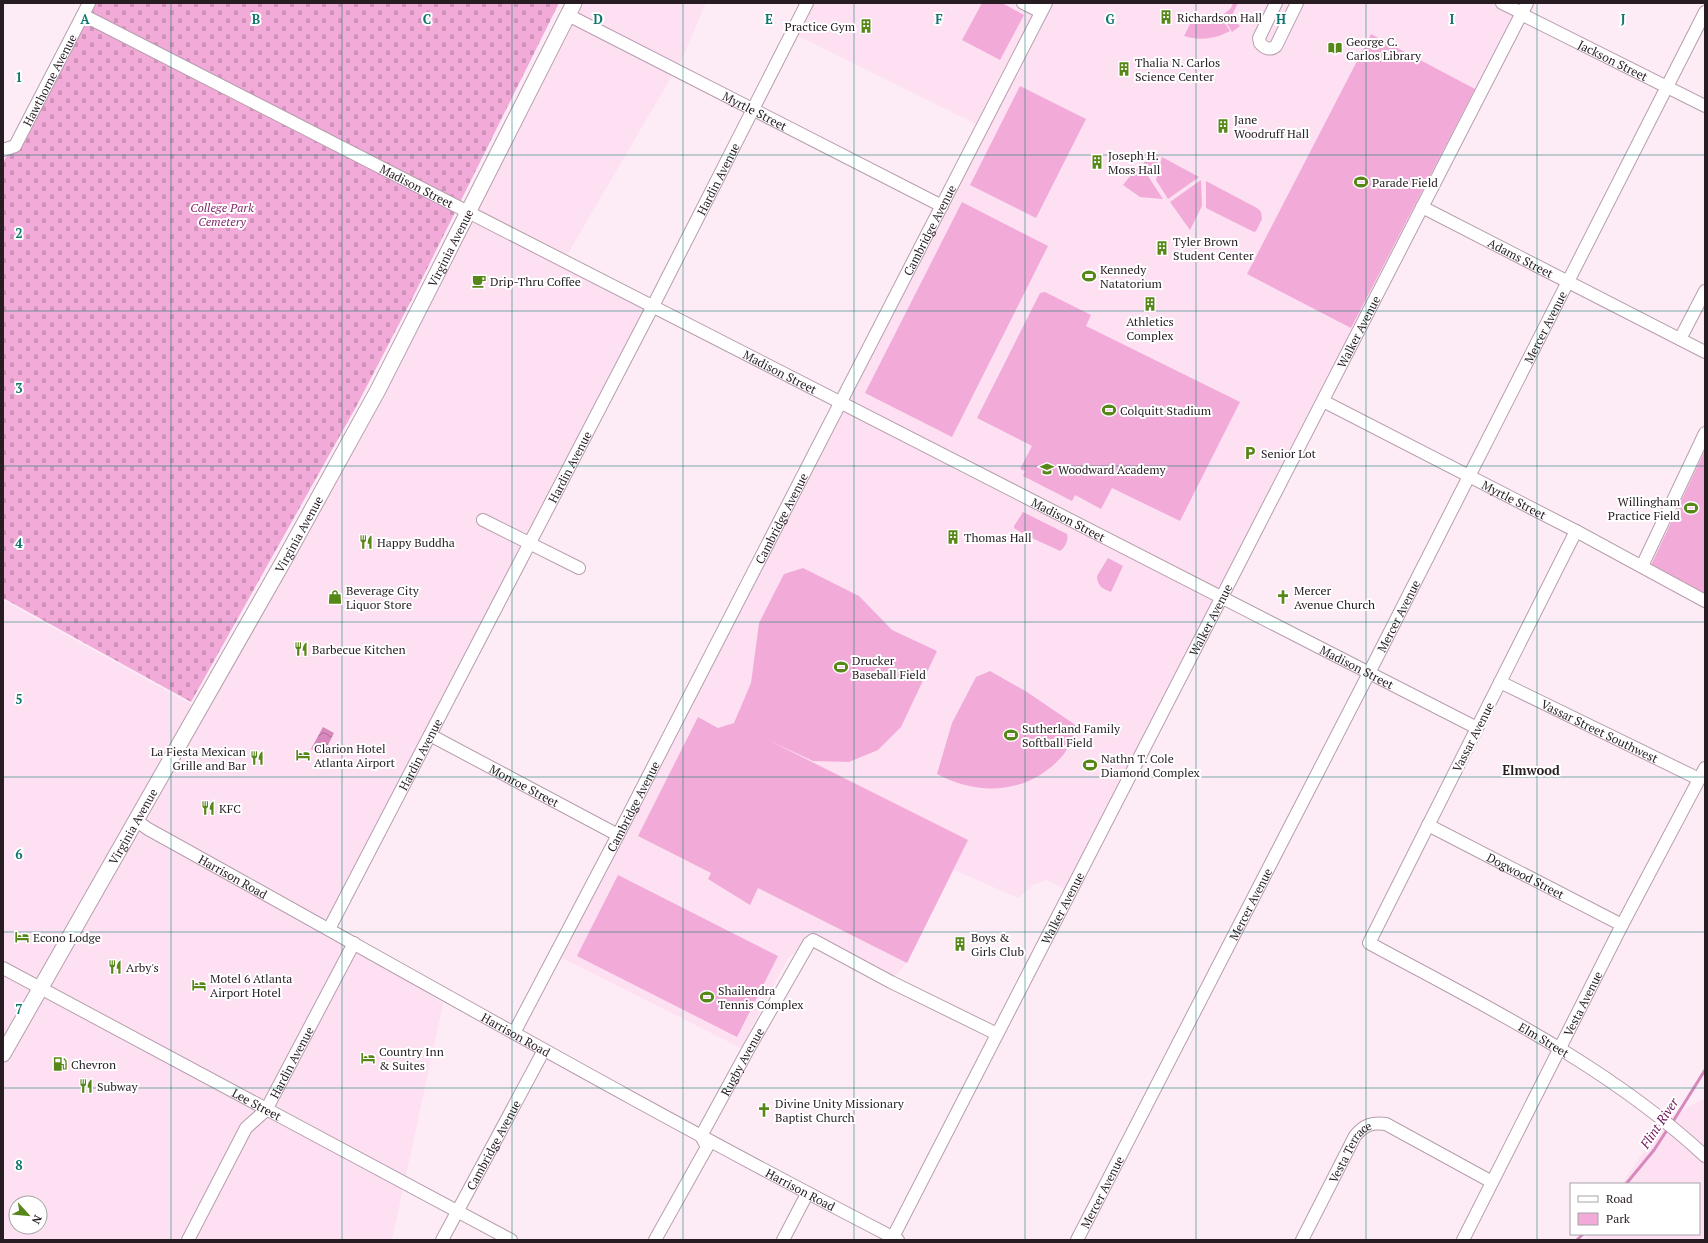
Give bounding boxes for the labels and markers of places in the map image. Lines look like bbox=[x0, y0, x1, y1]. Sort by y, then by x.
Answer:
building icon: Richardson Hall bbox=[1158, 9, 1174, 25]
place label: Richardson Hall bbox=[1177, 10, 1263, 25]
building icon: Practice Gym bbox=[858, 18, 874, 34]
place label: Practice Gym bbox=[785, 19, 856, 34]
place label: George C. Carlos Library bbox=[1346, 34, 1422, 63]
library icon: George C. Carlos Library bbox=[1327, 40, 1343, 56]
place label: Thalia N. Carlos Science Center bbox=[1135, 55, 1220, 84]
building icon: Thalia N. Carlos Science Center bbox=[1116, 61, 1132, 77]
place label: Jane Woodruff Hall bbox=[1234, 112, 1309, 141]
building icon: Jane Woodruff Hall bbox=[1215, 118, 1231, 134]
place label: Joseph H. Moss Hall bbox=[1108, 148, 1161, 177]
building icon: Joseph H. Moss Hall bbox=[1089, 154, 1105, 170]
sports icon: Parade Field bbox=[1353, 174, 1369, 190]
place label: Parade Field bbox=[1372, 175, 1438, 190]
place label: Tyler Brown Student Center bbox=[1173, 234, 1254, 263]
building icon: Tyler Brown Student Center bbox=[1154, 240, 1170, 256]
place label: Kennedy Natatorium bbox=[1100, 262, 1163, 291]
sports icon: Kennedy Natatorium bbox=[1081, 268, 1097, 284]
cafe icon: Drip-Thru Coffee bbox=[471, 273, 487, 289]
place label: Drip-Thru Coffee bbox=[490, 274, 581, 289]
building icon: Athletics Complex bbox=[1142, 296, 1158, 312]
place label: Athletics Complex bbox=[1126, 314, 1174, 343]
sports icon: Colquitt Stadium bbox=[1101, 402, 1117, 418]
place label: Colquitt Stadium bbox=[1120, 403, 1212, 418]
parking icon: Senior Lot bbox=[1242, 445, 1258, 461]
place label: Senior Lot bbox=[1261, 446, 1316, 461]
school or university icon: Woodward Academy bbox=[1039, 461, 1055, 477]
place label: Woodward Academy bbox=[1058, 462, 1167, 477]
place label: Willingham Practice Field bbox=[1608, 494, 1681, 523]
sports icon: Willingham Practice Field bbox=[1683, 500, 1699, 516]
building icon: Thomas Hall bbox=[945, 529, 961, 545]
place label: Thomas Hall bbox=[964, 530, 1032, 545]
restaurant icon: Happy Buddha bbox=[358, 534, 374, 550]
place label: Happy Buddha bbox=[377, 535, 455, 550]
place label: Beverage City Liquor Store bbox=[346, 583, 420, 612]
place label: Mercer Avenue Church bbox=[1294, 583, 1375, 612]
shop icon: Beverage City Liquor Store bbox=[327, 589, 343, 605]
church icon: Mercer Avenue Church bbox=[1275, 589, 1291, 605]
restaurant icon: Barbecue Kitchen bbox=[293, 641, 309, 657]
place label: Barbecue Kitchen bbox=[312, 642, 406, 657]
place label: Drucker Baseball Field bbox=[852, 653, 926, 682]
sports icon: Drucker Baseball Field bbox=[833, 659, 849, 675]
place label: Sutherland Family Softball Field bbox=[1022, 721, 1121, 750]
sports icon: Sutherland Family Softball Field bbox=[1003, 727, 1019, 743]
place label: Clarion Hotel Atlanta Airport bbox=[314, 741, 396, 770]
place label: La Fiesta Mexican Grille and Bar bbox=[151, 744, 246, 773]
hotel icon: Clarion Hotel Atlanta Airport bbox=[295, 747, 311, 763]
restaurant icon: La Fiesta Mexican Grille and Bar bbox=[249, 750, 265, 766]
place label: Nathn T. Cole Diamond Complex bbox=[1101, 751, 1201, 780]
sports icon: Nathn T. Cole Diamond Complex bbox=[1082, 757, 1098, 773]
restaurant icon: KFC bbox=[200, 800, 216, 816]
place label: KFC bbox=[219, 801, 241, 816]
hotel icon: Econo Lodge bbox=[14, 929, 30, 945]
place label: Econo Lodge bbox=[33, 930, 101, 945]
place label: Boys & Girls Club bbox=[971, 930, 1024, 959]
building icon: Boys & Girls Club bbox=[952, 936, 968, 952]
restaurant icon: Arby's bbox=[107, 959, 123, 975]
place label: Arby's bbox=[126, 960, 159, 975]
place label: Motel 6 Atlanta Airport Hotel bbox=[210, 971, 292, 1000]
hotel icon: Motel 6 Atlanta Airport Hotel bbox=[191, 977, 207, 993]
place label: Shailendra Tennis Complex bbox=[718, 983, 804, 1012]
sports icon: Shailendra Tennis Complex bbox=[699, 989, 715, 1005]
place label: Country Inn & Suites bbox=[379, 1044, 444, 1073]
hotel icon: Country Inn & Suites bbox=[360, 1050, 376, 1066]
fuel station icon: Chevron bbox=[52, 1056, 68, 1072]
place label: Chevron bbox=[71, 1057, 116, 1072]
restaurant icon: Subway bbox=[78, 1078, 94, 1094]
place label: Subway bbox=[97, 1079, 139, 1094]
place label: Divine Unity Missionary Baptist Church bbox=[775, 1096, 905, 1125]
church icon: Divine Unity Missionary Baptist Church bbox=[756, 1102, 772, 1118]

